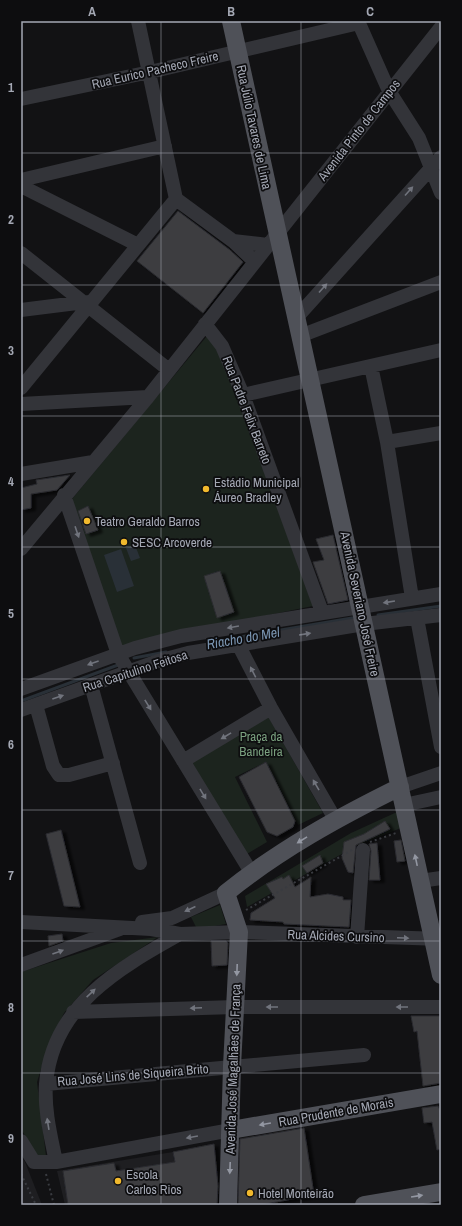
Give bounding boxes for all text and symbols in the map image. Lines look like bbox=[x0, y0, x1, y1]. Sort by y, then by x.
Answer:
text: A bbox=[88, 3, 96, 20]
text: B bbox=[227, 3, 235, 20]
text: C bbox=[366, 3, 374, 20]
street label: Rua Eurico Pacheco Freire bbox=[90, 47, 220, 93]
street label: Rua Júlio Tavares de Lima bbox=[232, 63, 276, 191]
street label: Avenida Pinto de Campos bbox=[313, 76, 404, 185]
text: 1 bbox=[8, 79, 14, 96]
one-way arrow bbox=[405, 186, 414, 197]
text: 2 bbox=[8, 211, 14, 228]
one-way arrow bbox=[318, 283, 327, 293]
text: 3 bbox=[8, 342, 14, 359]
street label: Rua Padre Felix Barreto bbox=[219, 354, 275, 467]
text: 4 bbox=[8, 473, 14, 490]
place label: Estádio Municipal Áureo Bradley bbox=[213, 474, 299, 506]
marker: Estádio Municipal Áureo Bradley bbox=[201, 484, 211, 494]
place label: Teatro Geraldo Barros bbox=[95, 513, 200, 530]
marker: Teatro Geraldo Barros bbox=[82, 516, 92, 526]
one-way arrow bbox=[74, 526, 80, 538]
street label: Avenida Severiano José Freire bbox=[336, 529, 384, 678]
place label: SESC Arcoverde bbox=[132, 534, 212, 551]
marker: SESC Arcoverde bbox=[119, 537, 129, 547]
one-way arrow bbox=[383, 599, 395, 605]
text: 5 bbox=[8, 605, 14, 622]
water label: Riacho do Mel bbox=[205, 623, 281, 653]
one-way arrow bbox=[226, 624, 239, 630]
one-way arrow bbox=[299, 631, 311, 637]
street label: Rua Capitulino Feitosa bbox=[80, 646, 190, 696]
one-way arrow bbox=[87, 660, 99, 666]
one-way arrow bbox=[250, 666, 256, 678]
one-way arrow bbox=[52, 694, 64, 700]
one-way arrow bbox=[144, 700, 152, 710]
park label: Praça da Bandeira bbox=[239, 728, 283, 760]
one-way arrow bbox=[220, 732, 232, 739]
text: 6 bbox=[8, 736, 14, 753]
one-way arrow bbox=[312, 780, 319, 791]
one-way arrow bbox=[199, 789, 207, 799]
one-way arrow bbox=[297, 836, 307, 844]
one-way arrow bbox=[412, 854, 418, 867]
text: 7 bbox=[8, 867, 14, 884]
one-way arrow bbox=[184, 907, 196, 913]
street label: Rua Alcides Cursino bbox=[287, 926, 385, 946]
one-way arrow bbox=[397, 935, 409, 942]
one-way arrow bbox=[52, 949, 64, 955]
one-way arrow bbox=[234, 964, 240, 977]
street label: Avenida José Magalhães de França bbox=[221, 983, 244, 1155]
one-way arrow bbox=[86, 989, 96, 998]
text: 8 bbox=[8, 999, 14, 1016]
one-way arrow bbox=[265, 1004, 278, 1010]
one-way arrow bbox=[395, 1004, 408, 1010]
one-way arrow bbox=[189, 1005, 202, 1011]
street label: Rua José Lins de Siqueira Brito bbox=[57, 1060, 209, 1090]
street label: Rua Prudente de Morais bbox=[277, 1094, 395, 1130]
one-way arrow bbox=[45, 1118, 51, 1130]
one-way arrow bbox=[259, 1122, 271, 1128]
text: 9 bbox=[8, 1130, 14, 1147]
one-way arrow bbox=[186, 1135, 199, 1141]
one-way arrow bbox=[226, 1162, 233, 1174]
place label: Escola Carlos Rios bbox=[126, 1166, 182, 1198]
marker: Escola Carlos Rios bbox=[113, 1176, 123, 1186]
place label: Hotel Monteirão bbox=[258, 1185, 334, 1202]
marker: Hotel Monteirão bbox=[245, 1188, 255, 1198]
one-way arrow bbox=[410, 1193, 423, 1199]

